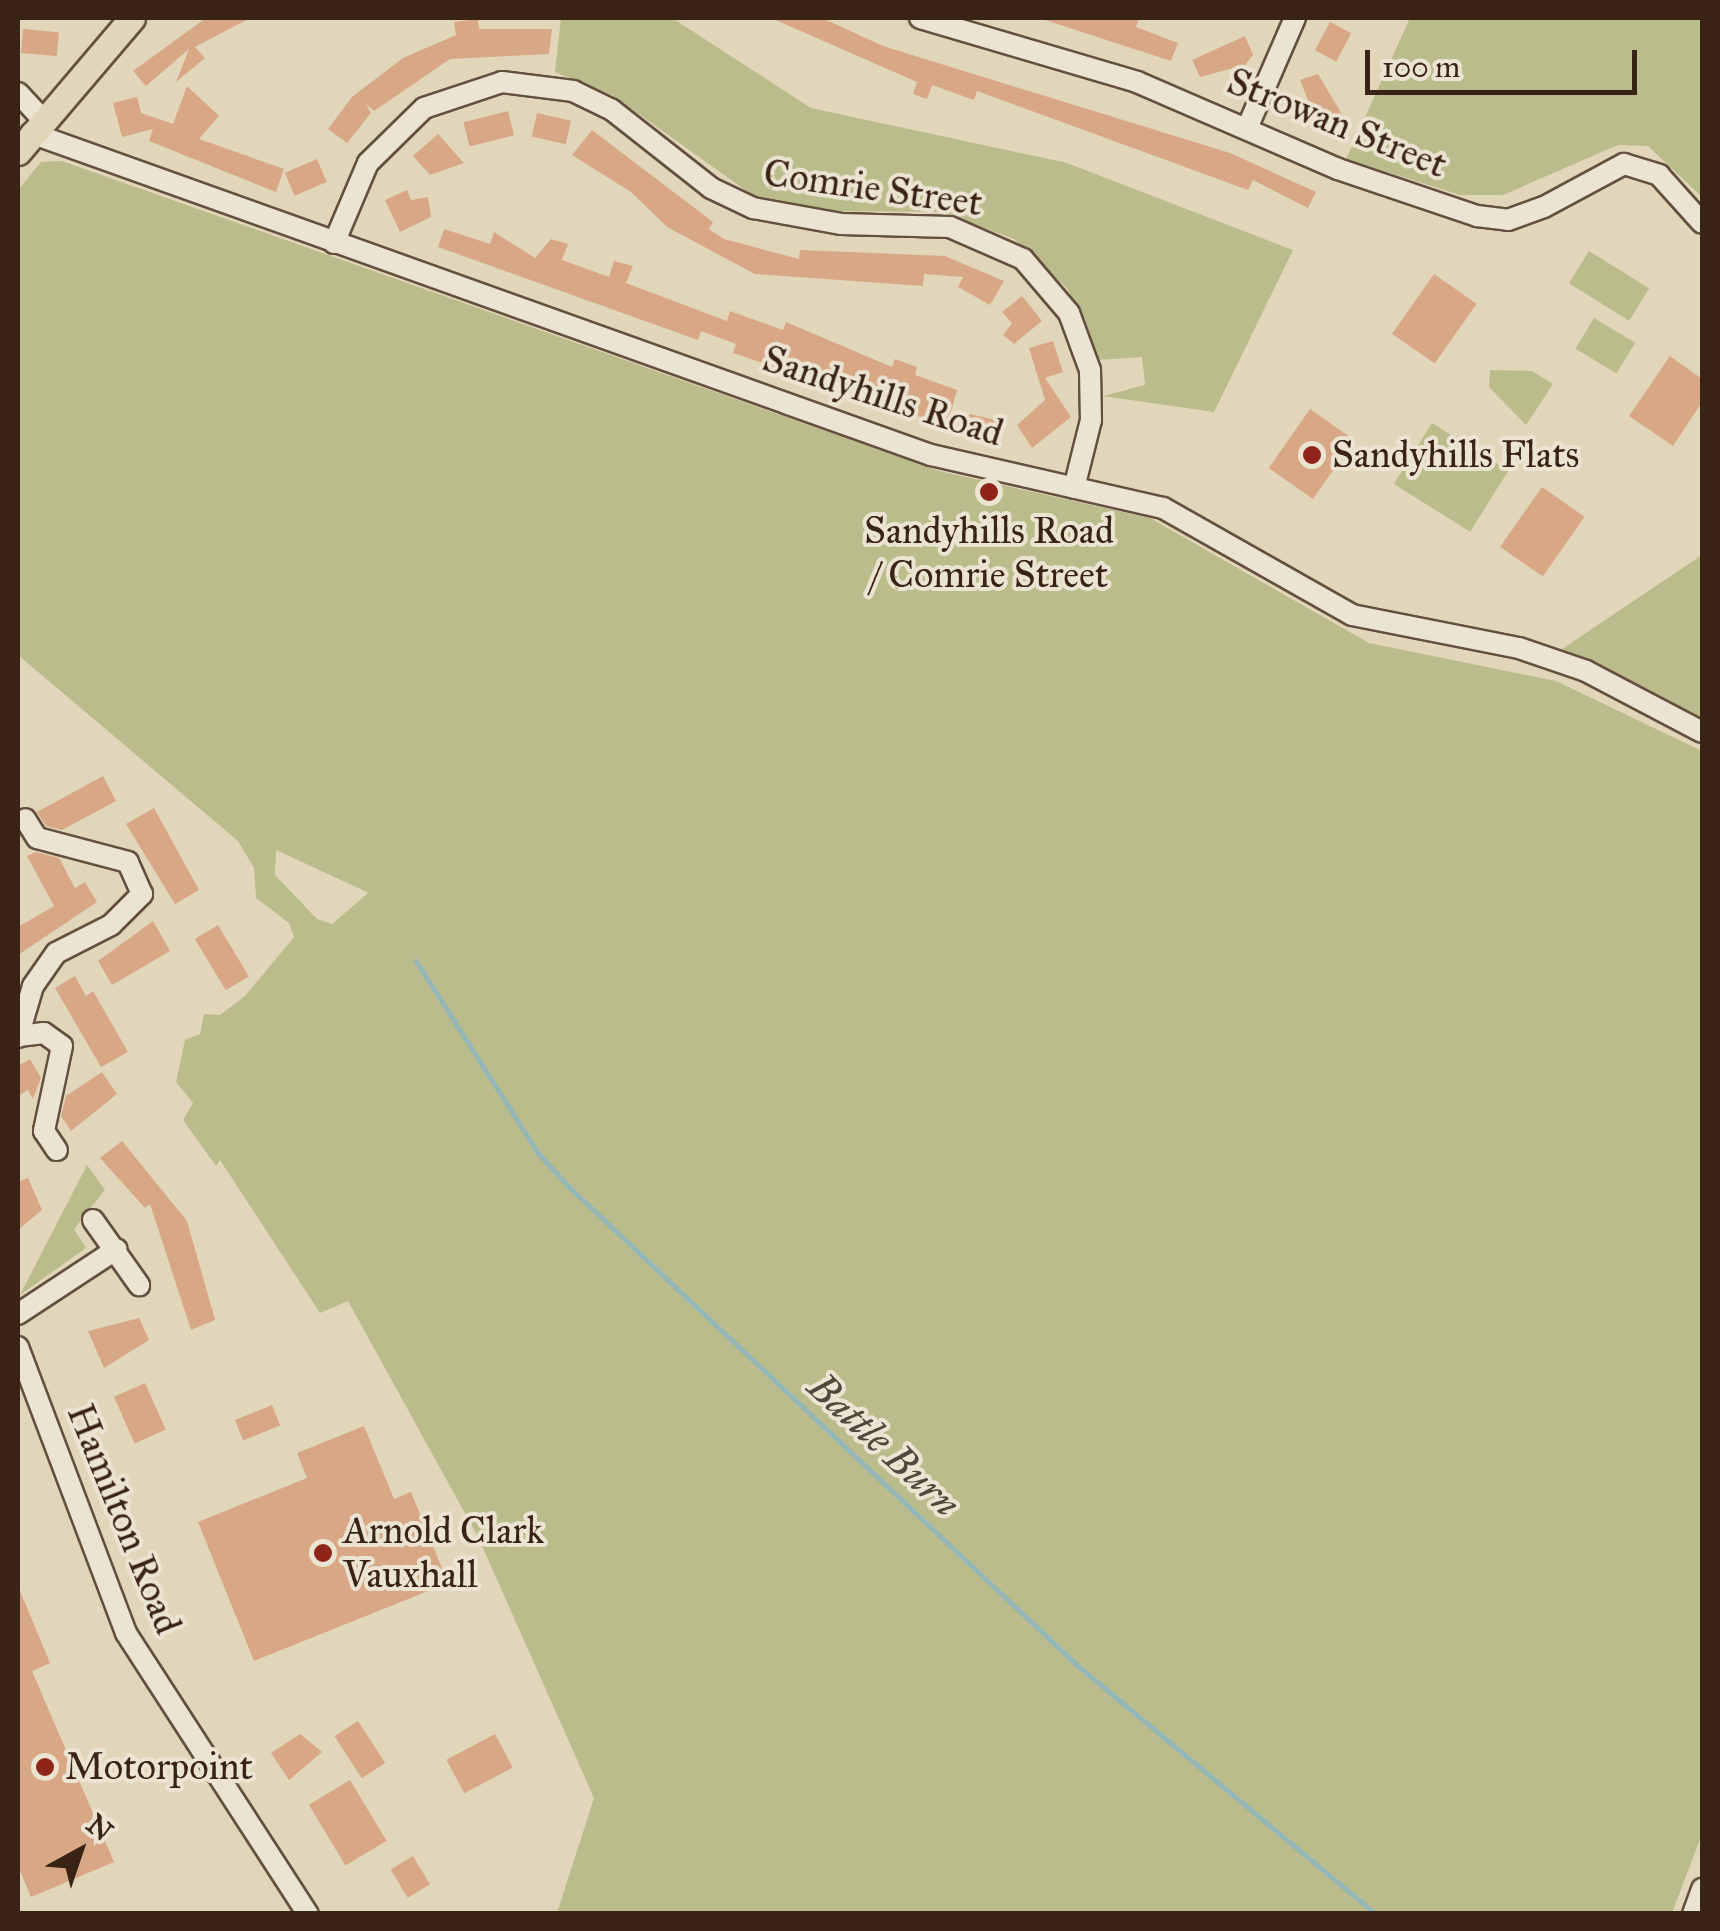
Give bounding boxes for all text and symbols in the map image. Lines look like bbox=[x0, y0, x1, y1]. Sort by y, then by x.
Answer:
scale bar bbox=[1370, 30, 1642, 92]
text: 100 m bbox=[1382, 49, 1460, 85]
street label: Strowan Street bbox=[1221, 58, 1453, 188]
street label: Comrie Street bbox=[761, 150, 985, 226]
street label: Sandyhills Road bbox=[757, 336, 1009, 456]
place label: Sandyhills Flats bbox=[1332, 432, 1579, 478]
marker: Sandyhills Flats bbox=[1301, 444, 1323, 466]
marker: Sandyhills Road / Comrie Street bbox=[978, 481, 1000, 503]
place label: Sandyhills Road / Comrie Street bbox=[864, 508, 1114, 598]
water label: Battle Burn bbox=[798, 1363, 970, 1527]
street label: Hamilton Road bbox=[57, 1397, 191, 1641]
place label: Arnold Clark Vauxhall bbox=[343, 1508, 544, 1598]
marker: Arnold Clark Vauxhall bbox=[312, 1542, 334, 1564]
place label: Motorpoint bbox=[65, 1744, 253, 1790]
marker: Motorpoint bbox=[34, 1756, 56, 1778]
north arrow bbox=[30, 1801, 130, 1901]
text: N bbox=[79, 1807, 120, 1849]

